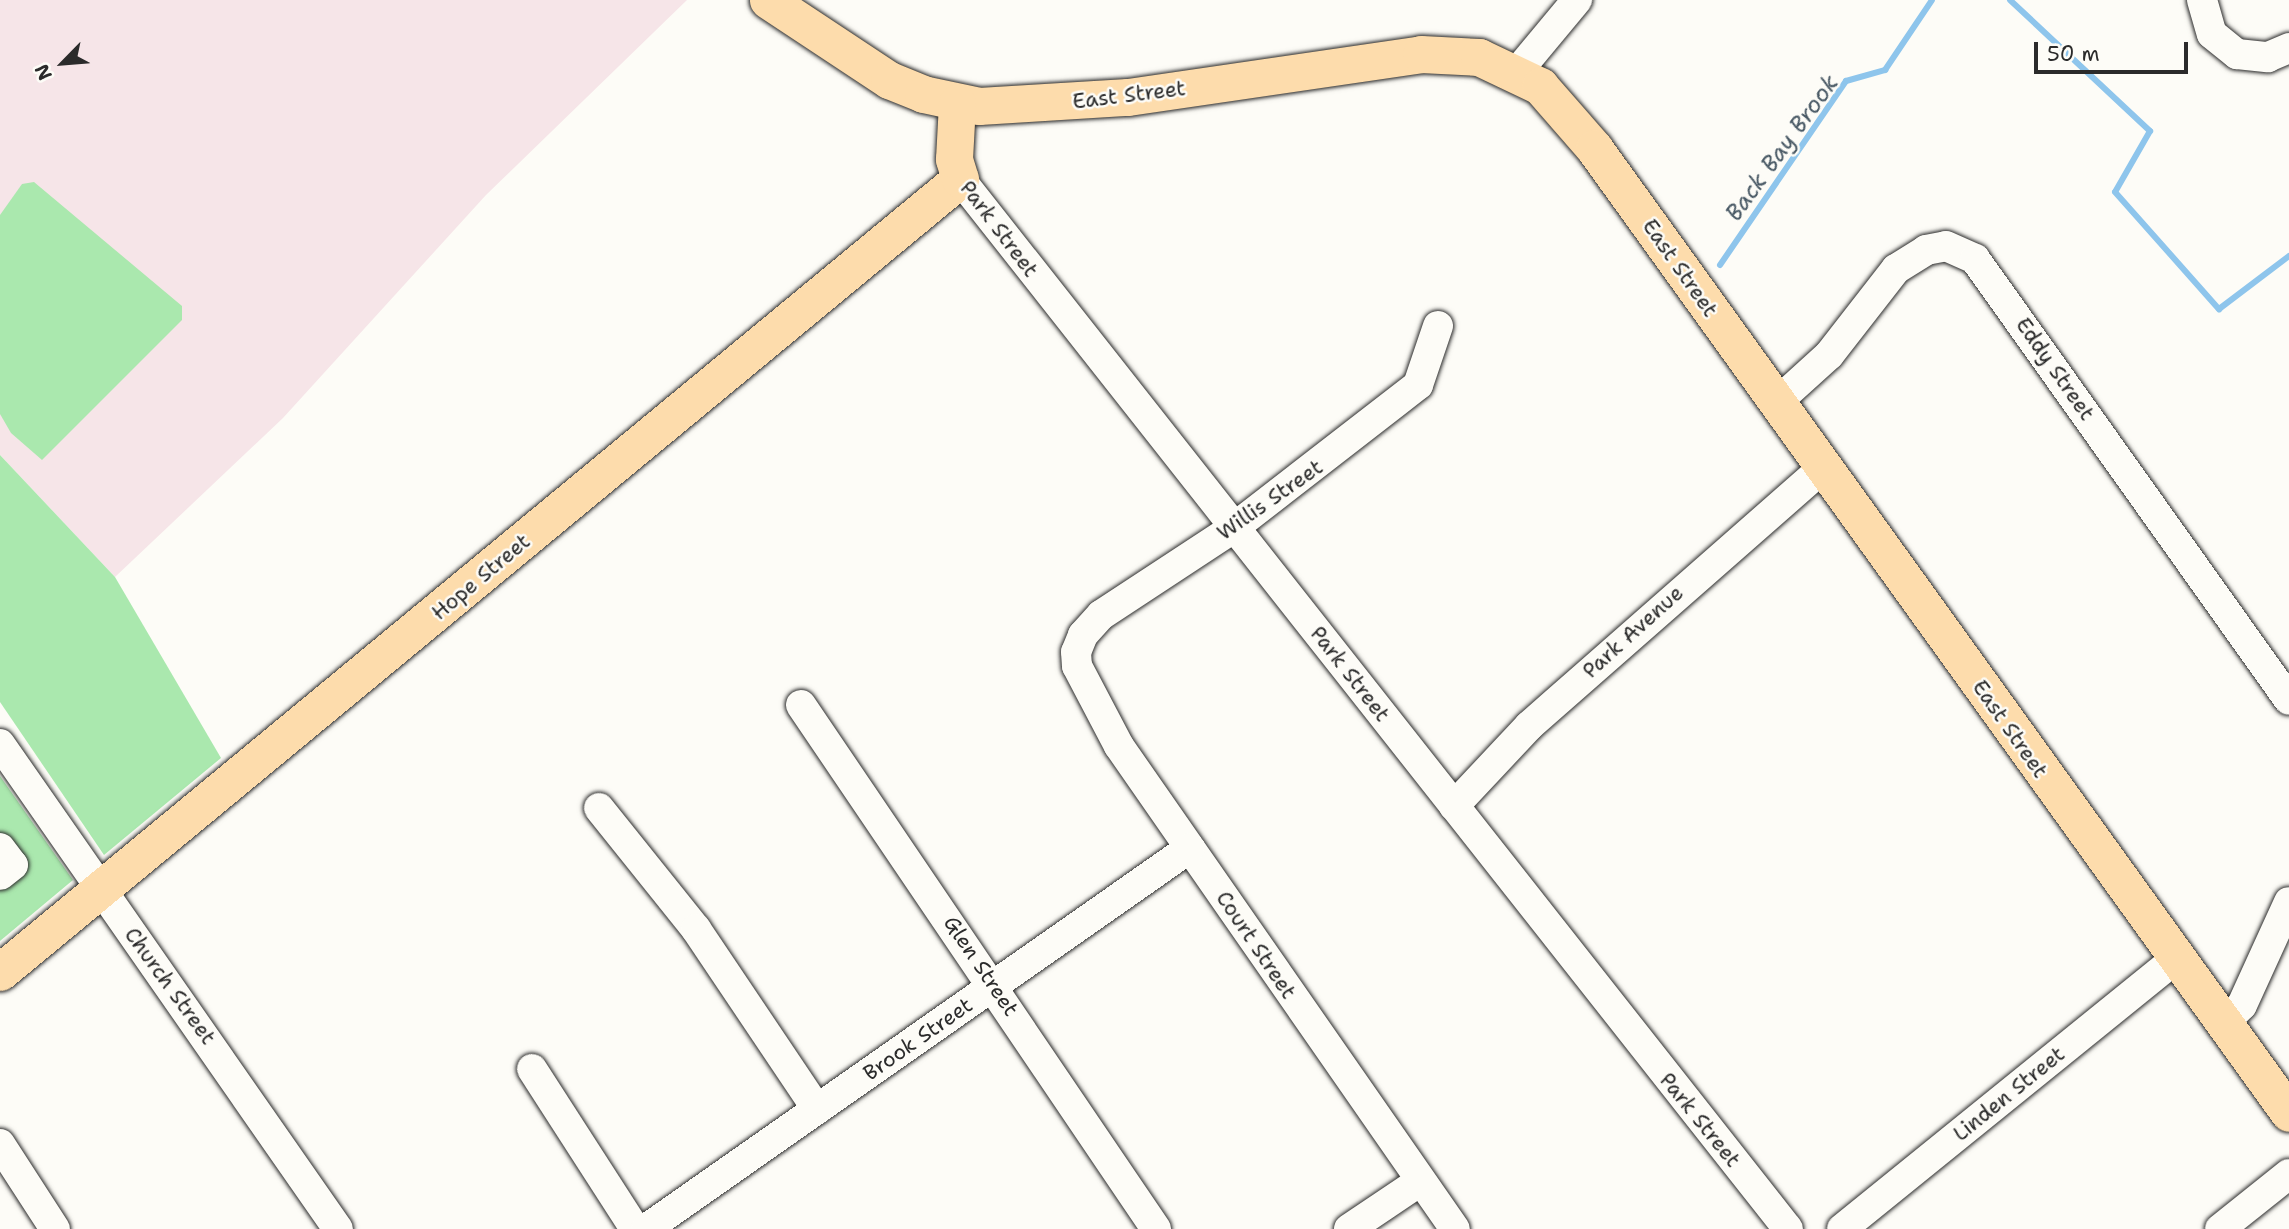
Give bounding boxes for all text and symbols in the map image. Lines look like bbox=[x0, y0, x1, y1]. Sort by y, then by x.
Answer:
north arrow bbox=[28, 28, 98, 98]
scale bar bbox=[2037, 28, 2191, 72]
text: 50 m bbox=[2047, 40, 2100, 68]
text: N bbox=[29, 60, 58, 84]
water label: Back Bay Brook bbox=[1720, 70, 1844, 226]
street label: East Street bbox=[1071, 76, 1187, 114]
street label: Park Street bbox=[955, 176, 1043, 282]
street label: East Street bbox=[1637, 214, 1723, 322]
street label: Eddy Street bbox=[2010, 313, 2100, 425]
street label: Willis Street bbox=[1212, 454, 1328, 546]
street label: Hope Street bbox=[427, 529, 535, 625]
street label: Park Avenue bbox=[1578, 580, 1688, 684]
street label: Park Street bbox=[1305, 621, 1395, 727]
street label: East Street bbox=[1967, 675, 2053, 783]
street label: Court Street bbox=[1211, 886, 1301, 1004]
street label: Glen Street bbox=[938, 911, 1024, 1021]
street label: Church Street bbox=[119, 923, 221, 1049]
street label: Brook Street bbox=[859, 992, 977, 1086]
street label: Linden Street bbox=[1948, 1041, 2070, 1147]
street label: Park Street bbox=[1654, 1068, 1746, 1172]

